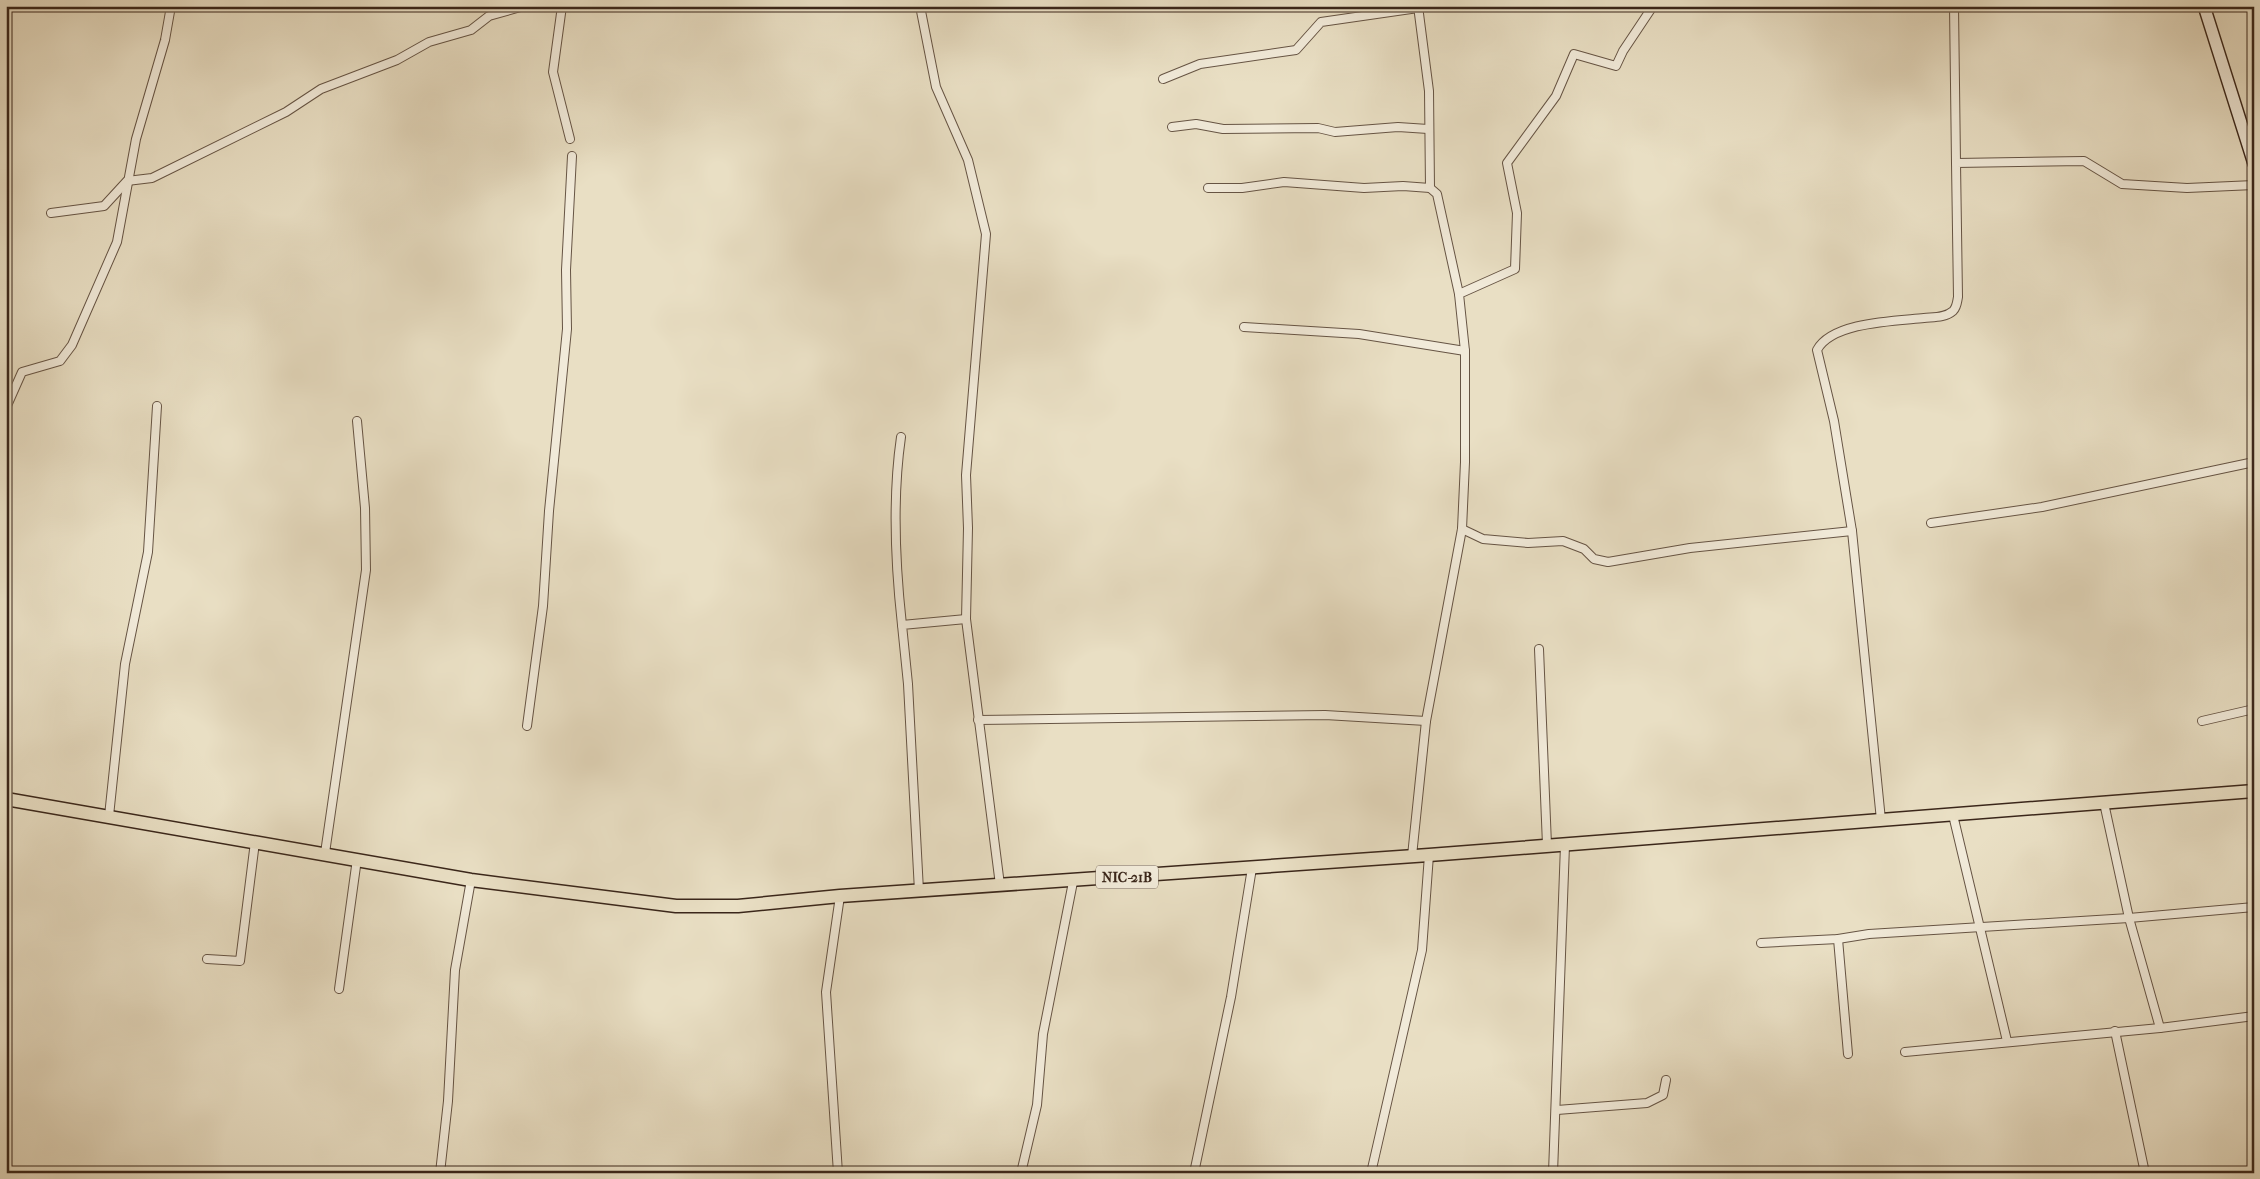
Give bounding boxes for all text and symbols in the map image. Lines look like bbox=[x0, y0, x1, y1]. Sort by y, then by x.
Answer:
road number: NIC-21B bbox=[1096, 866, 1158, 889]

